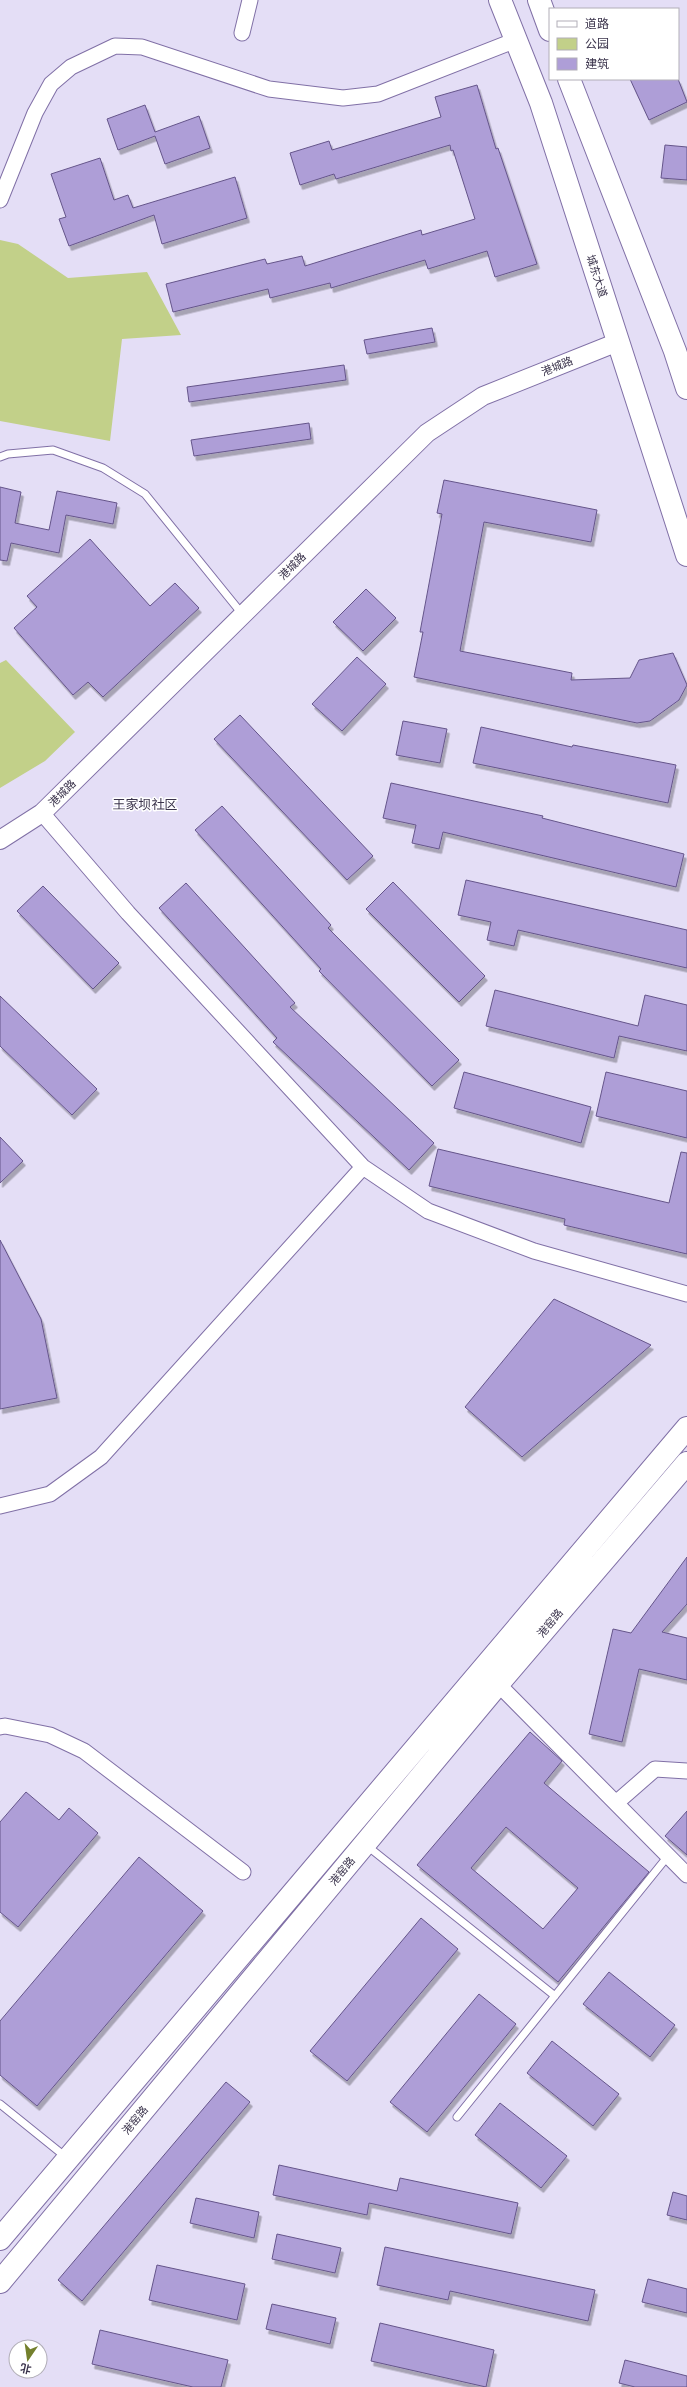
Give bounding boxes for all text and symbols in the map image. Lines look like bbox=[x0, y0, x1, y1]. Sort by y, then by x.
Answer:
legend bbox=[549, 8, 679, 80]
text: 道路 bbox=[585, 16, 609, 31]
text: 公园 bbox=[585, 36, 609, 51]
text: 建筑 bbox=[585, 56, 609, 71]
street label: 城东大道 bbox=[584, 253, 610, 299]
street label: 港城路 bbox=[539, 353, 575, 379]
street label: 港城路 bbox=[275, 549, 309, 583]
street label: 港城路 bbox=[45, 776, 79, 810]
district label: 王家坝社区 bbox=[112, 796, 178, 812]
street label: 港窑路 bbox=[534, 1606, 566, 1640]
street label: 港窑路 bbox=[326, 1854, 358, 1888]
street label: 港窑路 bbox=[119, 2103, 151, 2137]
north arrow bbox=[8, 2339, 48, 2379]
text: 北 bbox=[19, 2361, 33, 2377]

